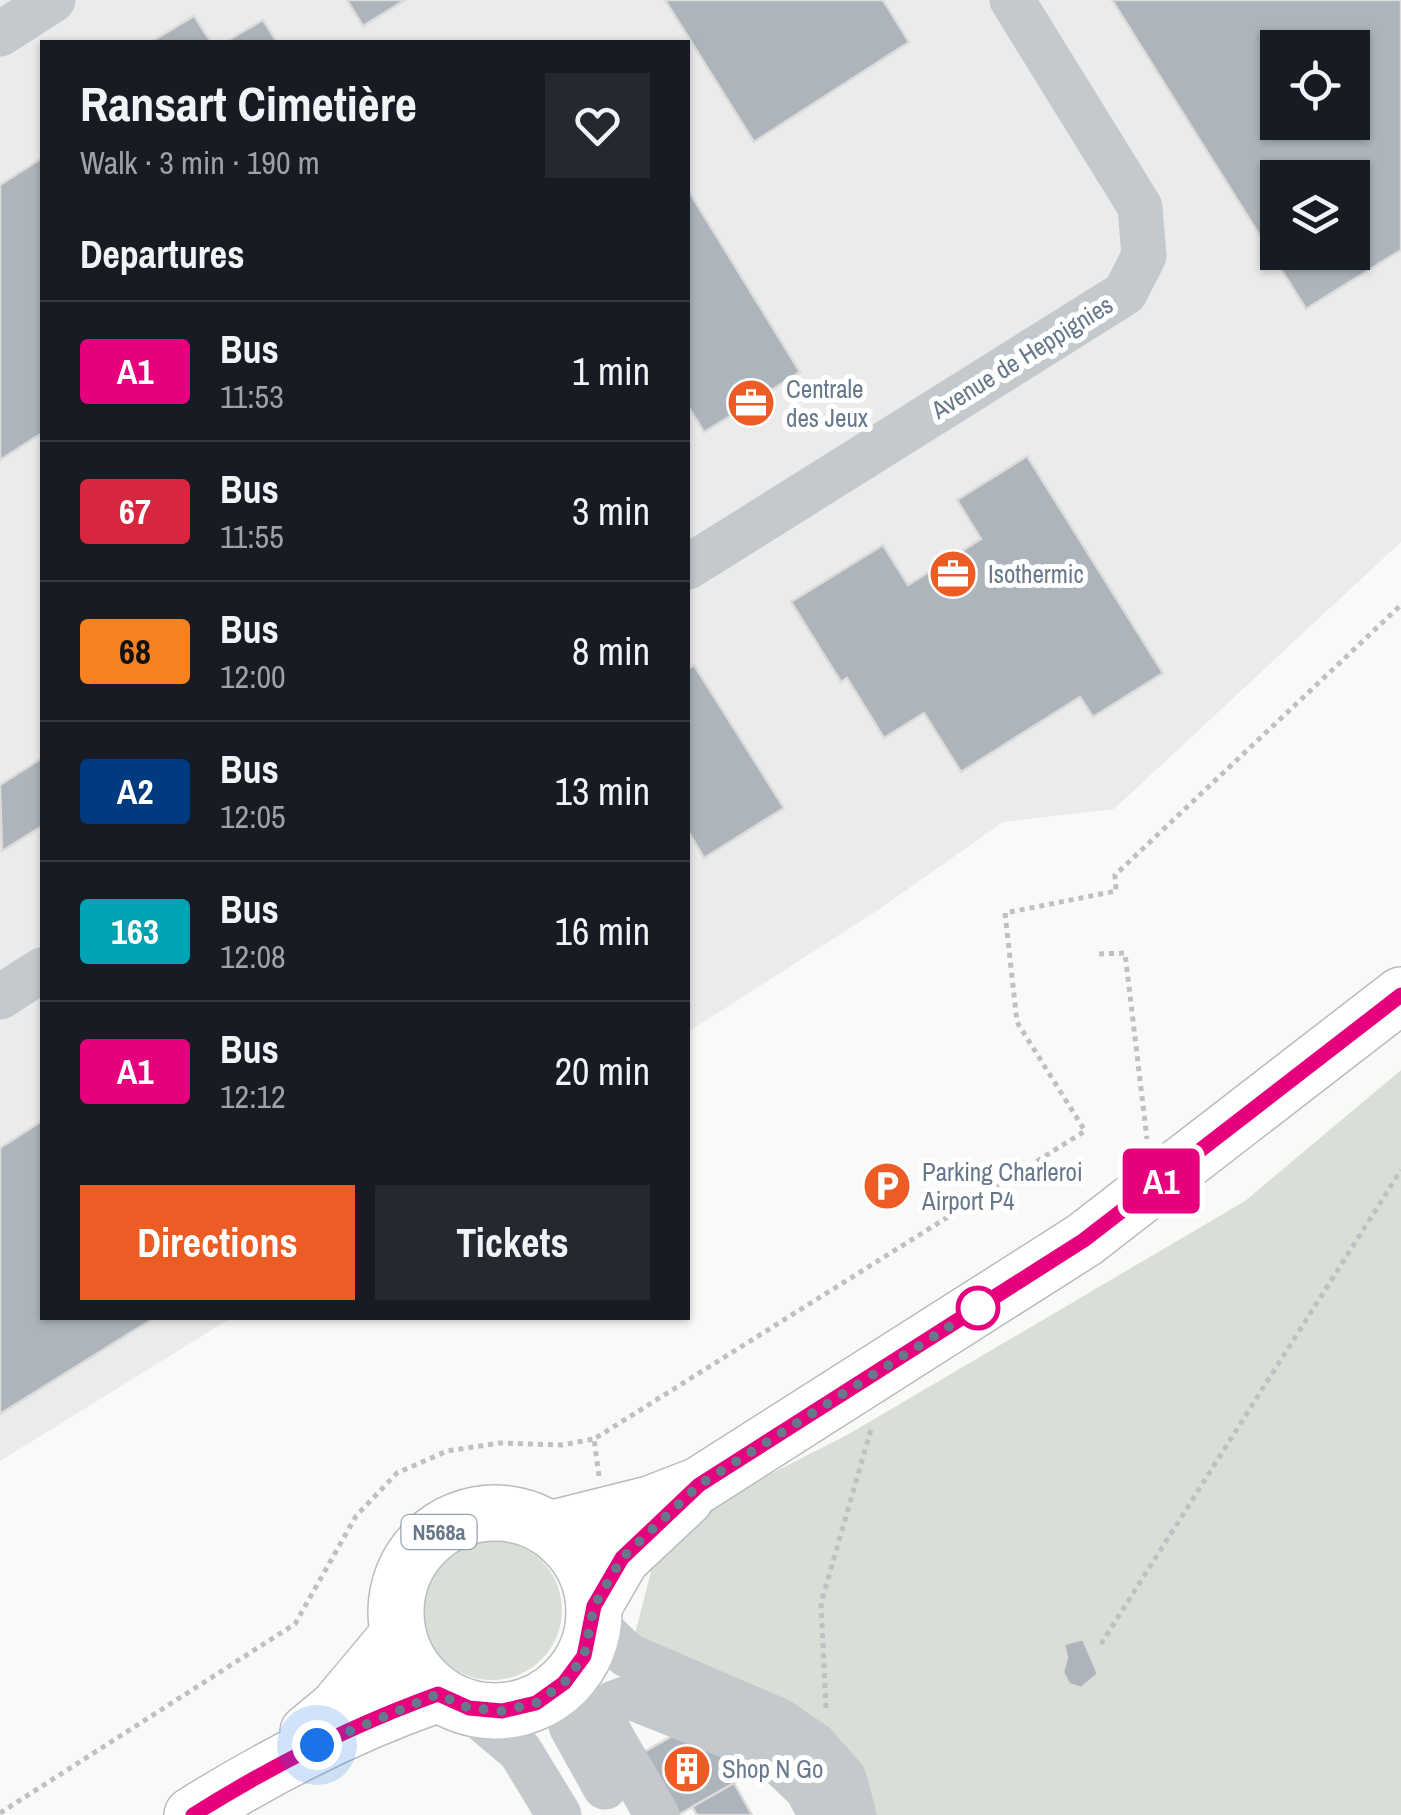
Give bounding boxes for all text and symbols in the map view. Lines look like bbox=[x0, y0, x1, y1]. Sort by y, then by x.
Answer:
map controls bbox=[1260, 30, 1370, 270]
button: locate bbox=[1260, 30, 1370, 140]
text: Ransart Cimetière bbox=[80, 71, 417, 136]
button: heart bbox=[545, 73, 650, 178]
text: Walk · 3 min · 190 m bbox=[80, 141, 320, 184]
button: layers bbox=[1260, 160, 1370, 270]
text: Departures bbox=[80, 229, 245, 280]
street label: Avenue de Heppignies bbox=[924, 287, 1119, 427]
text: Bus bbox=[220, 324, 279, 375]
text: 1 min bbox=[572, 346, 650, 397]
text: A1 bbox=[117, 348, 153, 395]
place label: Centrale des Jeux bbox=[786, 372, 869, 435]
text: 11:53 bbox=[220, 375, 284, 418]
office icon: Centrale des Jeux bbox=[725, 377, 777, 429]
text: Bus bbox=[220, 464, 279, 515]
text: 3 min bbox=[572, 486, 650, 537]
text: 67 bbox=[119, 488, 151, 535]
text: 11:55 bbox=[220, 515, 284, 558]
office icon: Isothermic bbox=[927, 548, 979, 600]
place label: Isothermic bbox=[988, 557, 1084, 591]
text: Bus bbox=[220, 604, 279, 655]
text: 8 min bbox=[572, 626, 650, 677]
text: 68 bbox=[119, 628, 151, 675]
text: 12:00 bbox=[220, 655, 286, 698]
text: Bus bbox=[220, 744, 279, 795]
text: 13 min bbox=[555, 766, 650, 817]
text: A2 bbox=[117, 768, 153, 815]
text: 12:05 bbox=[220, 795, 286, 838]
text: Bus bbox=[220, 884, 279, 935]
text: 16 min bbox=[555, 906, 650, 957]
text: 163 bbox=[111, 908, 159, 955]
text: 12:08 bbox=[220, 935, 286, 978]
text: Bus bbox=[220, 1024, 279, 1075]
text: 20 min bbox=[555, 1046, 650, 1097]
text: A1 bbox=[117, 1048, 153, 1095]
text: 12:12 bbox=[220, 1075, 286, 1118]
line badge: A1 bbox=[1116, 1148, 1206, 1214]
place label: Parking Charleroi Airport P4 bbox=[921, 1155, 1083, 1218]
text: A1 bbox=[1143, 1158, 1179, 1205]
parking icon: Parking Charleroi Airport P4 bbox=[861, 1160, 913, 1212]
button: Directions bbox=[80, 1185, 355, 1300]
button: Tickets bbox=[375, 1185, 650, 1300]
unlabelled marker bbox=[957, 1287, 999, 1329]
road number: N568a bbox=[402, 1515, 476, 1549]
your location bbox=[292, 1720, 342, 1770]
building icon: Shop N Go bbox=[661, 1743, 713, 1795]
place label: Shop N Go bbox=[722, 1752, 823, 1786]

